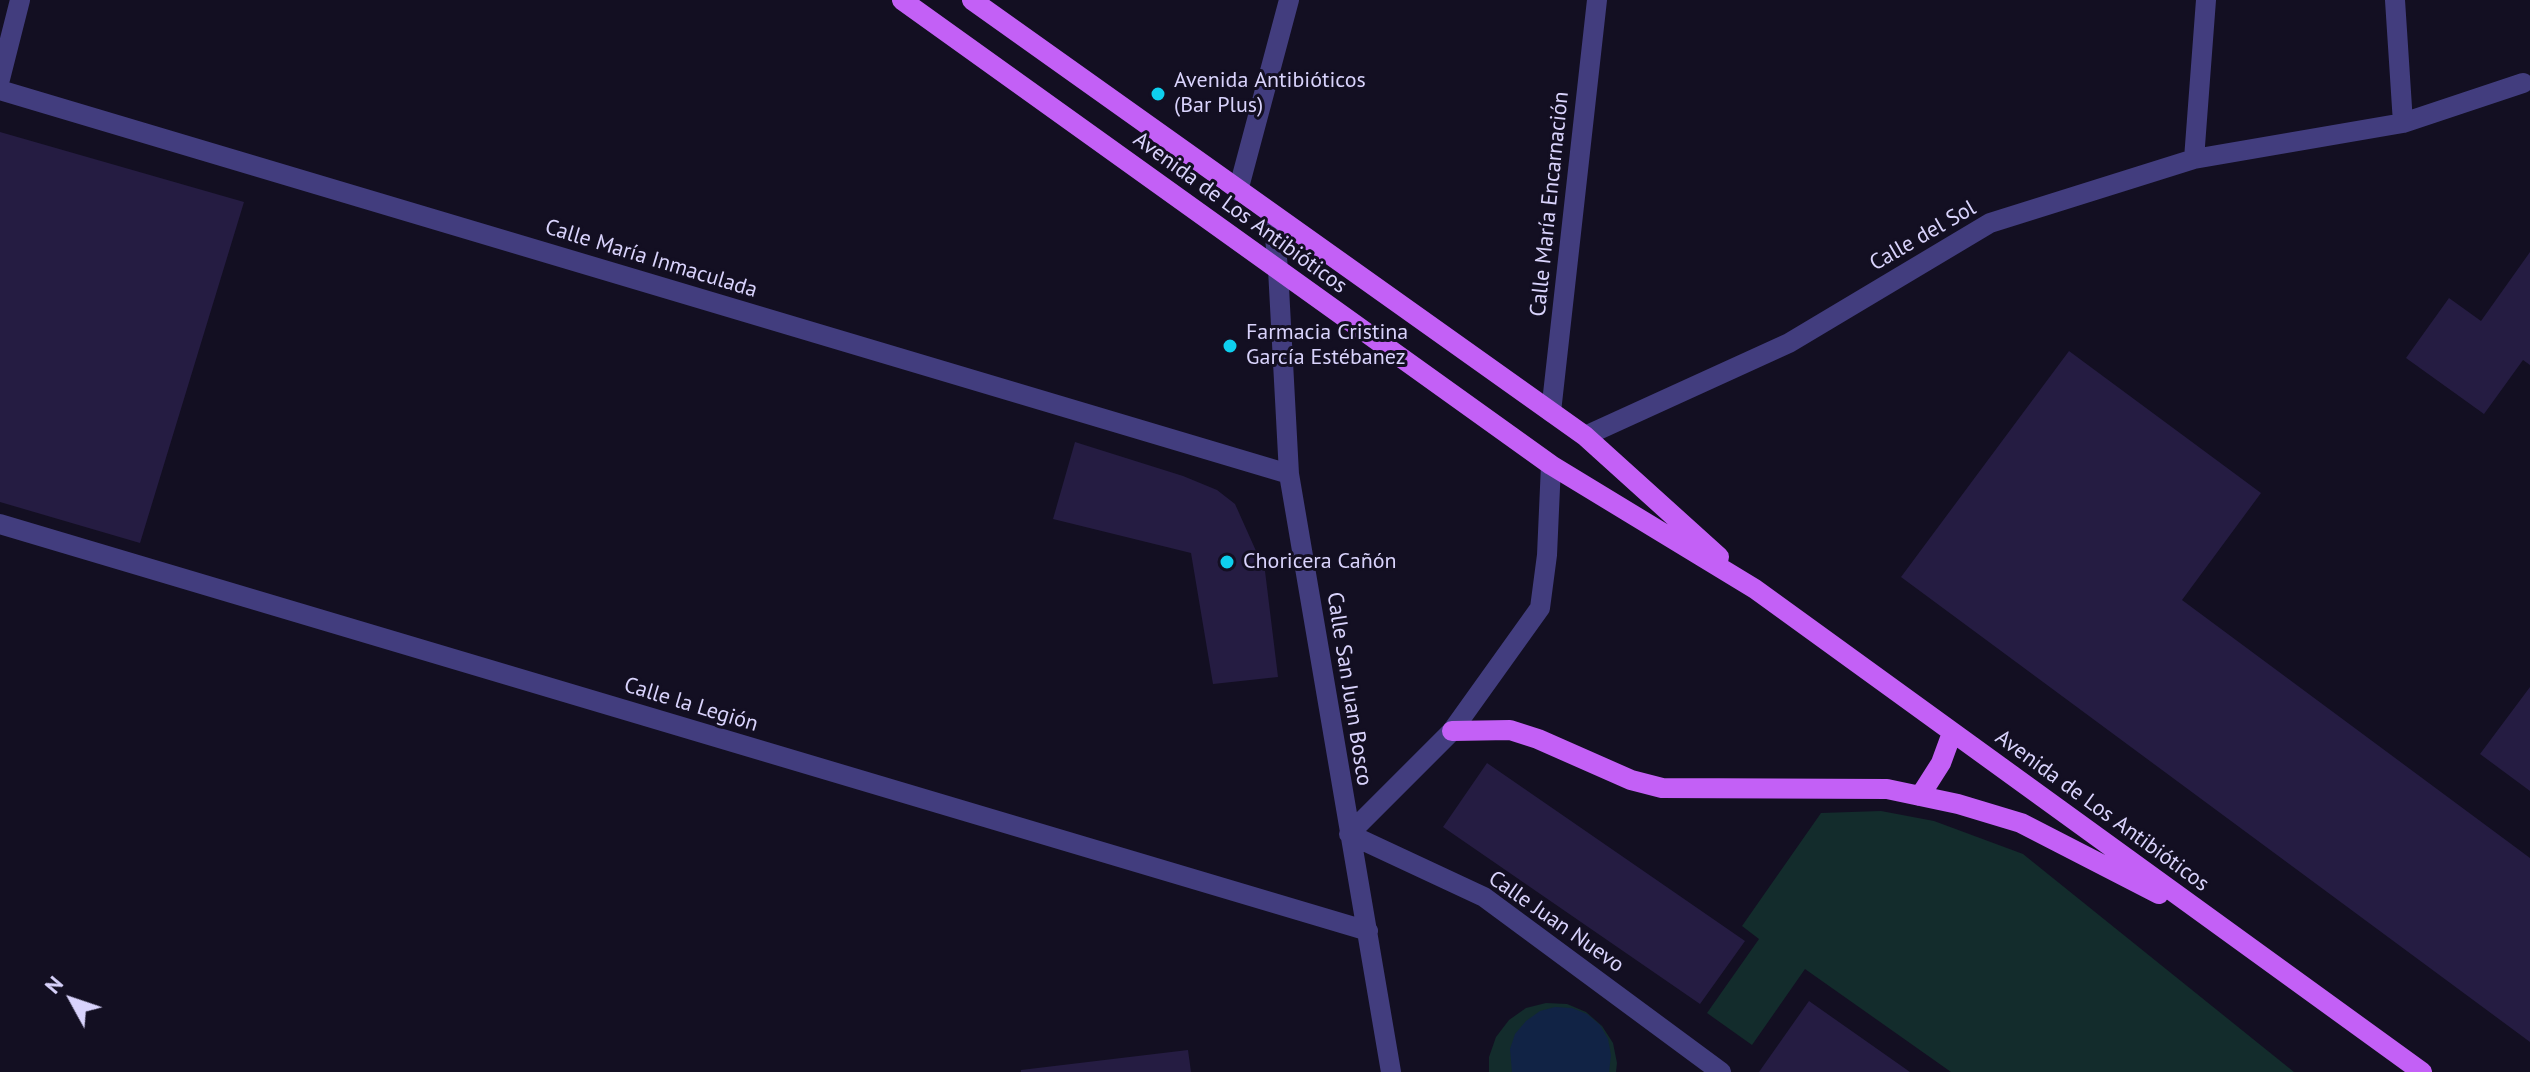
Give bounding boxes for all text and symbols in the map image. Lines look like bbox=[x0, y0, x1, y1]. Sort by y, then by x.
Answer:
place label: Avenida Antibióticos (Bar Plus) bbox=[1174, 68, 1366, 120]
marker: Avenida Antibióticos (Bar Plus) bbox=[1149, 85, 1167, 103]
street label: Calle María Encarnación bbox=[1525, 90, 1575, 318]
street label: Avenida de Los Antibióticos bbox=[1128, 127, 1352, 299]
street label: Calle del Sol bbox=[1865, 195, 1981, 277]
street label: Calle María Inmaculada bbox=[542, 214, 760, 304]
place label: Farmacia Cristina García Estébanez bbox=[1246, 320, 1408, 372]
marker: Farmacia Cristina García Estébanez bbox=[1221, 337, 1239, 355]
place label: Choricera Cañón bbox=[1243, 549, 1397, 575]
marker: Choricera Cañón bbox=[1218, 553, 1236, 571]
street label: Calle San Juan Bosco bbox=[1321, 590, 1377, 788]
street label: Calle la Legión bbox=[621, 672, 761, 738]
street label: Avenida de Los Antibióticos bbox=[1990, 725, 2214, 897]
street label: Calle Juan Nuevo bbox=[1483, 865, 1629, 979]
north arrow bbox=[32, 960, 112, 1040]
text: N bbox=[38, 970, 69, 999]

